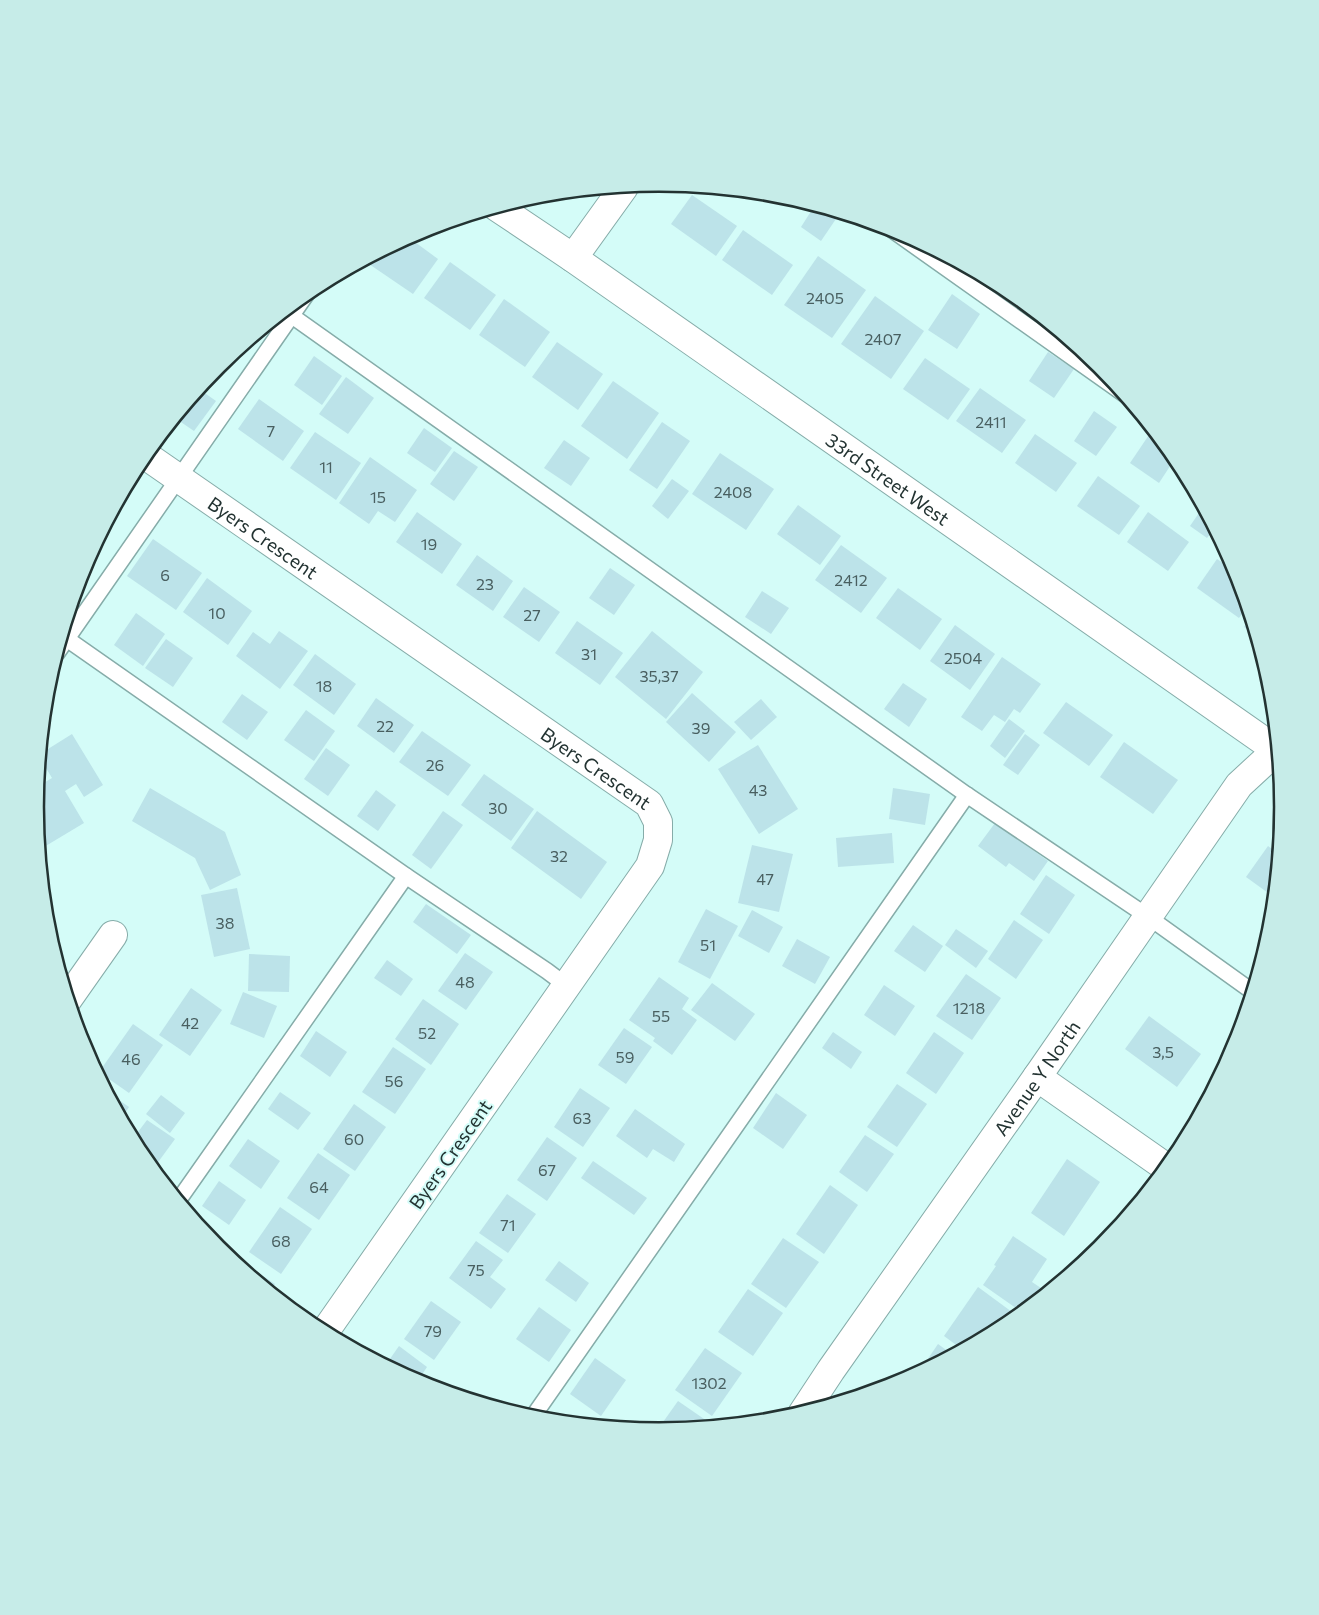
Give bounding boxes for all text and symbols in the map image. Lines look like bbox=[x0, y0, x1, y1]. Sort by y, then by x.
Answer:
house number: 2405 bbox=[806, 288, 844, 307]
house number: 2407 bbox=[864, 329, 902, 348]
house number: 2411 bbox=[975, 412, 1007, 431]
house number: 7 bbox=[267, 421, 275, 440]
street label: 33rd Street West bbox=[822, 427, 954, 530]
house number: 11 bbox=[319, 457, 333, 476]
house number: 2408 bbox=[714, 482, 752, 501]
house number: 15 bbox=[370, 487, 386, 506]
street label: Byers Crescent bbox=[204, 491, 323, 583]
house number: 19 bbox=[421, 534, 437, 553]
house number: 6 bbox=[160, 565, 170, 584]
house number: 2412 bbox=[834, 570, 868, 589]
house number: 23 bbox=[476, 574, 494, 593]
house number: 10 bbox=[208, 603, 226, 622]
house number: 27 bbox=[523, 605, 541, 624]
house number: 31 bbox=[581, 644, 597, 663]
house number: 2504 bbox=[944, 648, 982, 667]
house number: 35,37 bbox=[639, 666, 679, 685]
house number: 18 bbox=[316, 676, 332, 695]
house number: 22 bbox=[376, 716, 394, 735]
house number: 39 bbox=[692, 718, 710, 737]
street label: Byers Crescent bbox=[537, 722, 656, 814]
house number: 26 bbox=[426, 755, 444, 774]
house number: 43 bbox=[749, 780, 767, 799]
house number: 30 bbox=[488, 798, 508, 817]
house number: 32 bbox=[550, 846, 568, 865]
house number: 47 bbox=[756, 869, 774, 888]
house number: 38 bbox=[216, 913, 234, 932]
house number: 51 bbox=[700, 935, 716, 954]
house number: 48 bbox=[455, 972, 475, 991]
house number: 1218 bbox=[953, 998, 985, 1017]
house number: 55 bbox=[652, 1006, 670, 1025]
house number: 42 bbox=[181, 1013, 199, 1032]
street label: Avenue Y North bbox=[988, 1016, 1084, 1140]
house number: 52 bbox=[418, 1023, 436, 1042]
house number: 3,5 bbox=[1152, 1042, 1174, 1061]
house number: 59 bbox=[616, 1047, 634, 1066]
house number: 46 bbox=[121, 1049, 141, 1068]
house number: 56 bbox=[385, 1071, 403, 1090]
street label: Byers Crescent bbox=[404, 1095, 496, 1213]
house number: 63 bbox=[573, 1108, 591, 1127]
house number: 60 bbox=[344, 1129, 364, 1148]
house number: 67 bbox=[538, 1160, 556, 1179]
house number: 64 bbox=[309, 1177, 329, 1196]
house number: 71 bbox=[500, 1215, 516, 1234]
house number: 68 bbox=[271, 1231, 291, 1250]
house number: 75 bbox=[467, 1260, 485, 1279]
house number: 79 bbox=[424, 1321, 442, 1340]
house number: 1302 bbox=[691, 1373, 727, 1392]

